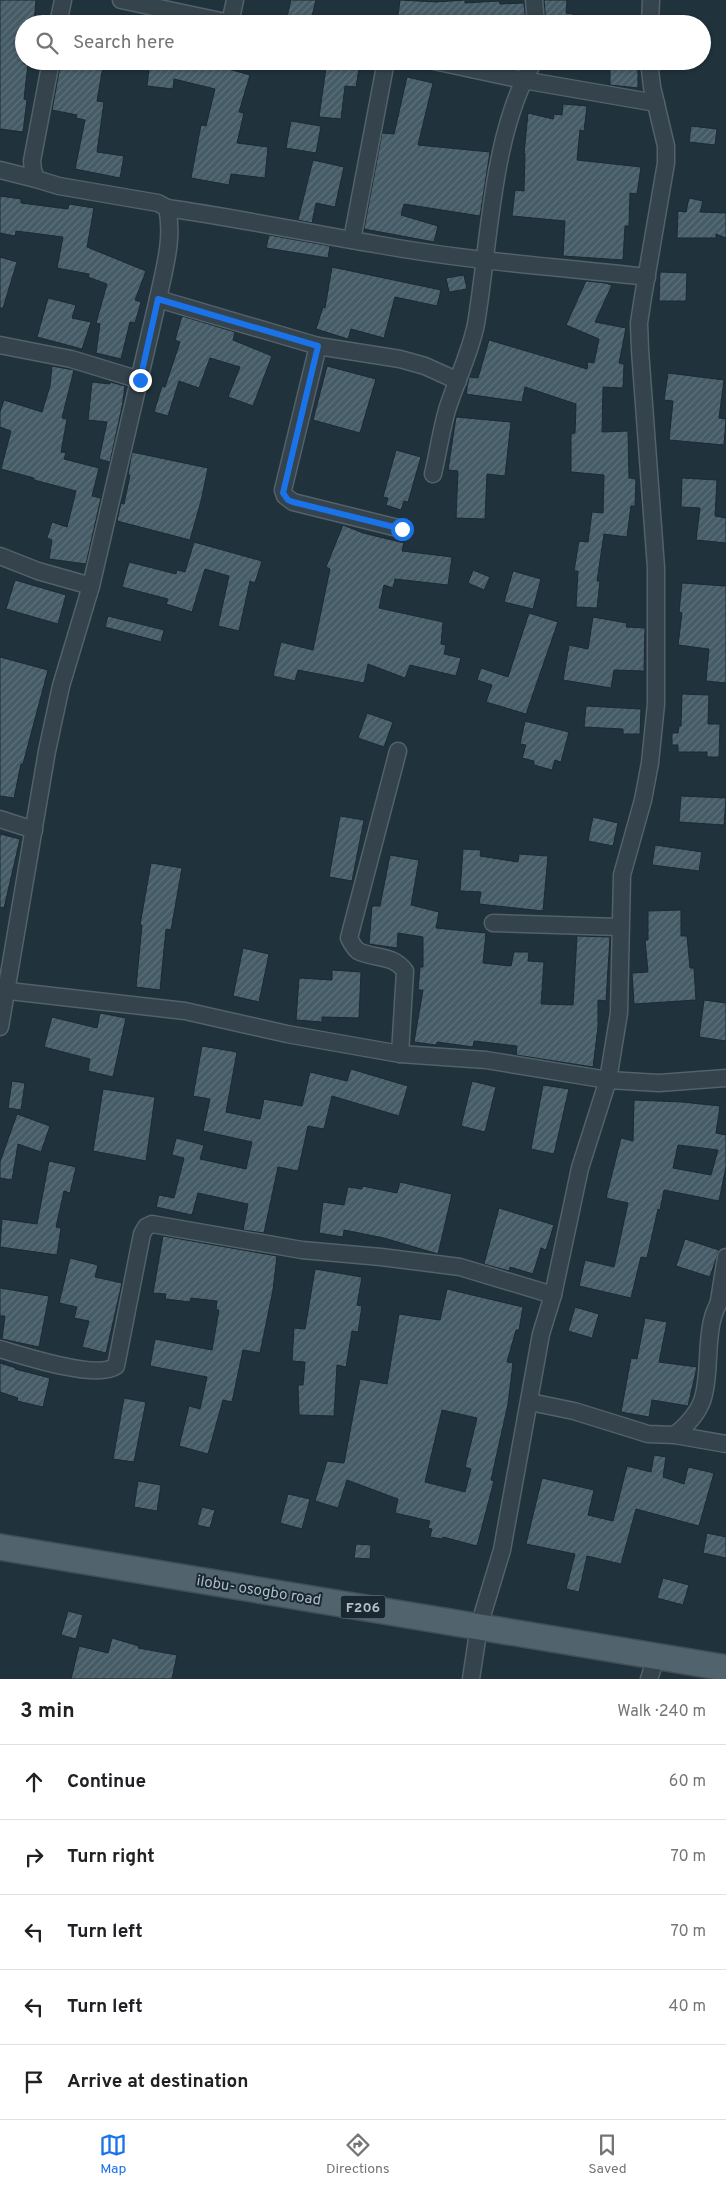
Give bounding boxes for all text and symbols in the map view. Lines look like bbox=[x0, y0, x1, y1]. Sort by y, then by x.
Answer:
search box bbox=[15, 15, 711, 70]
icon: search bbox=[33, 29, 61, 57]
text: Search here bbox=[73, 31, 175, 55]
route end bbox=[129, 369, 152, 392]
route start bbox=[391, 518, 414, 541]
street label: ilobu- osogbo road bbox=[195, 1572, 322, 1611]
road number: F206 bbox=[340, 1595, 386, 1618]
text: 3 min bbox=[20, 1698, 75, 1725]
text: Walk · 240 m bbox=[617, 1702, 706, 1722]
icon: ahead bbox=[20, 1768, 48, 1796]
text: Continue bbox=[67, 1770, 146, 1794]
text: 60 m bbox=[669, 1772, 706, 1792]
icon: right bbox=[20, 1843, 48, 1871]
text: Turn right bbox=[67, 1845, 155, 1869]
text: 70 m bbox=[671, 1847, 706, 1867]
icon: left bbox=[20, 1918, 48, 1946]
text: Turn left bbox=[67, 1920, 143, 1944]
text: 70 m bbox=[671, 1922, 706, 1942]
icon: left bbox=[20, 1993, 48, 2021]
text: Turn left bbox=[67, 1995, 143, 2019]
text: 40 m bbox=[668, 1997, 706, 2017]
icon: arrive bbox=[20, 2068, 48, 2096]
text: Arrive at destination bbox=[67, 2070, 248, 2094]
tab: Map bbox=[99, 2131, 127, 2178]
tab: Directions bbox=[326, 2131, 390, 2178]
tab: Saved bbox=[588, 2131, 627, 2178]

